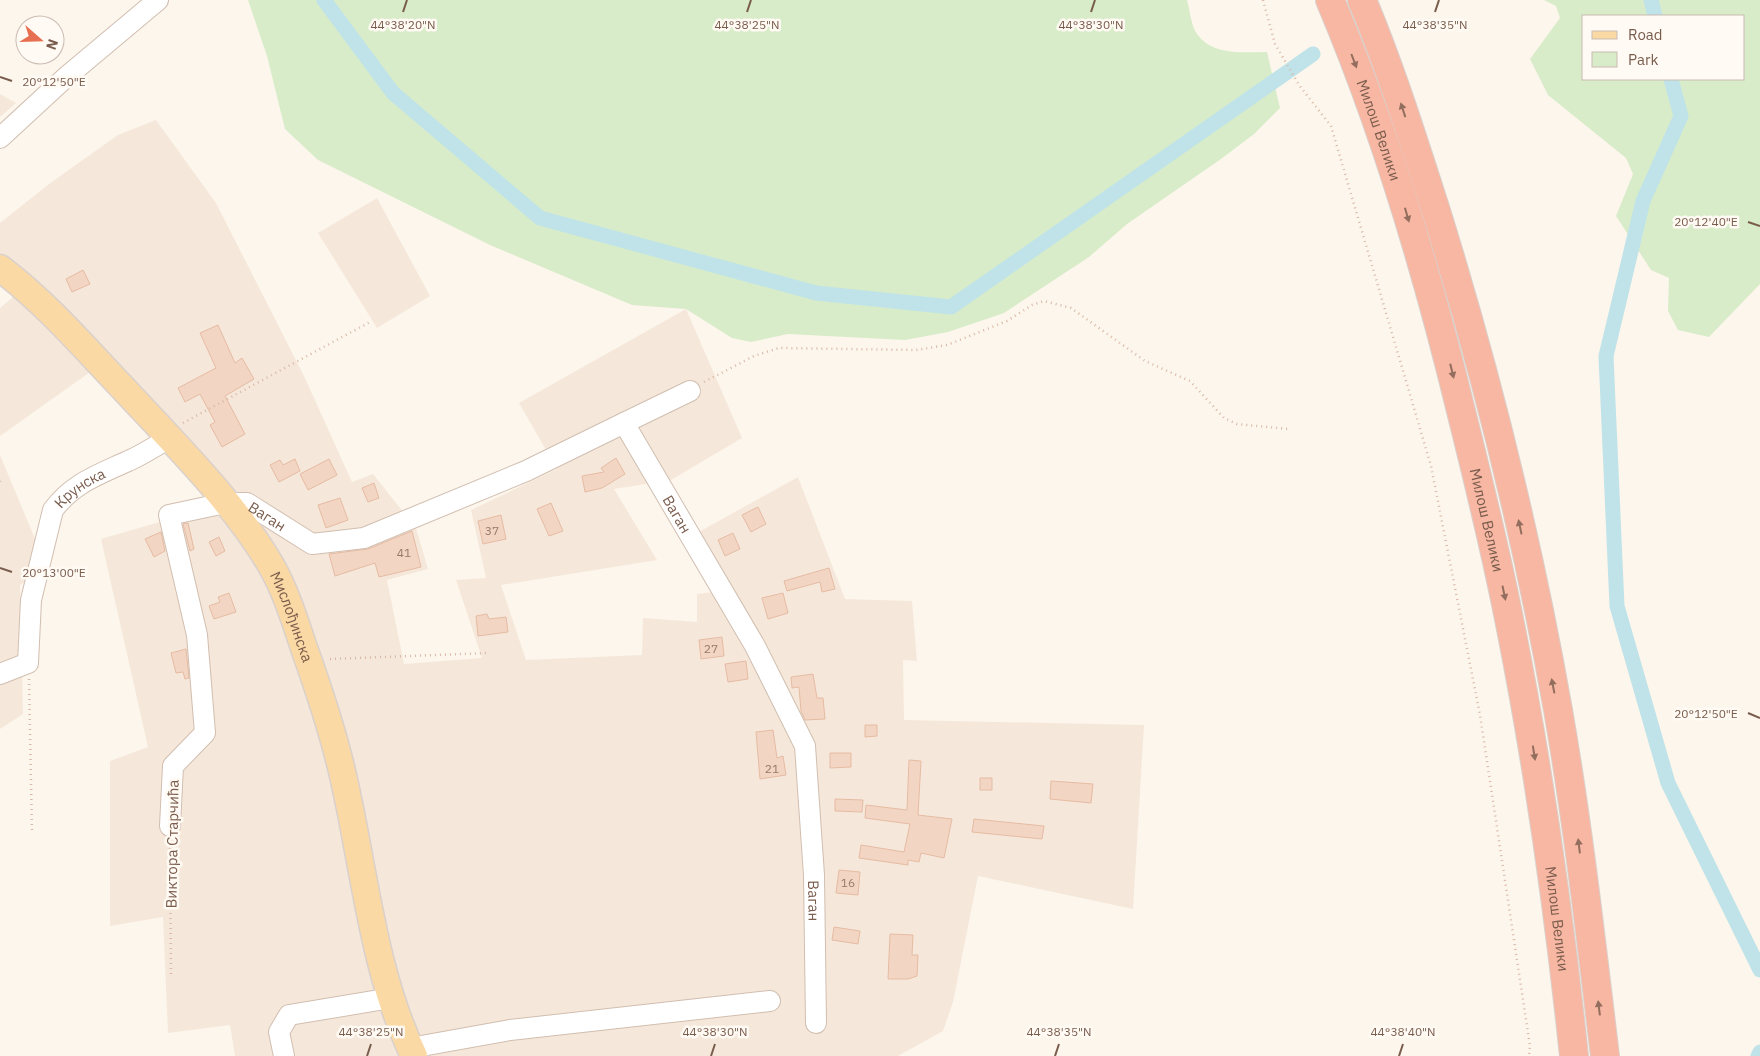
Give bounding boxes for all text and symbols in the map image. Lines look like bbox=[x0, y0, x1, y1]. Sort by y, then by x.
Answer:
north arrow bbox=[15, 15, 65, 65]
legend bbox=[1582, 15, 1745, 80]
text: 44°38'20"N bbox=[370, 17, 436, 32]
text: 44°38'25"N bbox=[714, 17, 780, 32]
text: 44°38'30"N bbox=[1058, 17, 1124, 32]
text: 44°38'35"N bbox=[1402, 17, 1468, 32]
text: Road bbox=[1628, 25, 1663, 44]
text: N bbox=[42, 37, 62, 52]
text: Park bbox=[1628, 50, 1658, 69]
one-way arrow bbox=[1351, 54, 1358, 69]
text: 20°12'50"E bbox=[22, 74, 86, 89]
street label: Милош Велики bbox=[1353, 77, 1406, 183]
one-way arrow bbox=[1399, 102, 1406, 117]
one-way arrow bbox=[1404, 207, 1412, 222]
text: 20°12'40"E bbox=[1674, 214, 1738, 229]
one-way arrow bbox=[1448, 364, 1456, 379]
street label: Крунска bbox=[50, 463, 108, 512]
street label: Милош Велики bbox=[1466, 466, 1509, 574]
street label: Ваган bbox=[659, 491, 696, 536]
street label: Ваган bbox=[245, 497, 290, 535]
one-way arrow bbox=[1516, 518, 1524, 534]
house number: 37 bbox=[485, 523, 499, 538]
house number: 41 bbox=[397, 545, 411, 560]
text: 20°13'00"E bbox=[22, 565, 86, 580]
street label: Мислођинска bbox=[266, 568, 318, 664]
one-way arrow bbox=[1500, 585, 1508, 601]
house number: 27 bbox=[704, 641, 718, 656]
one-way arrow bbox=[1549, 678, 1557, 694]
text: 20°12'50"E bbox=[1674, 706, 1738, 721]
one-way arrow bbox=[1530, 745, 1538, 761]
house number: 21 bbox=[765, 761, 779, 776]
street label: Виктора Старчића bbox=[161, 779, 183, 909]
one-way arrow bbox=[1575, 838, 1583, 854]
street label: Милош Велики bbox=[1541, 865, 1574, 972]
house number: 16 bbox=[841, 875, 855, 890]
street label: Ваган bbox=[805, 880, 824, 921]
one-way arrow bbox=[1595, 999, 1603, 1015]
text: 44°38'25"N bbox=[338, 1024, 404, 1039]
text: 44°38'30"N bbox=[682, 1024, 748, 1039]
text: 44°38'35"N bbox=[1026, 1024, 1092, 1039]
text: 44°38'40"N bbox=[1370, 1024, 1436, 1039]

